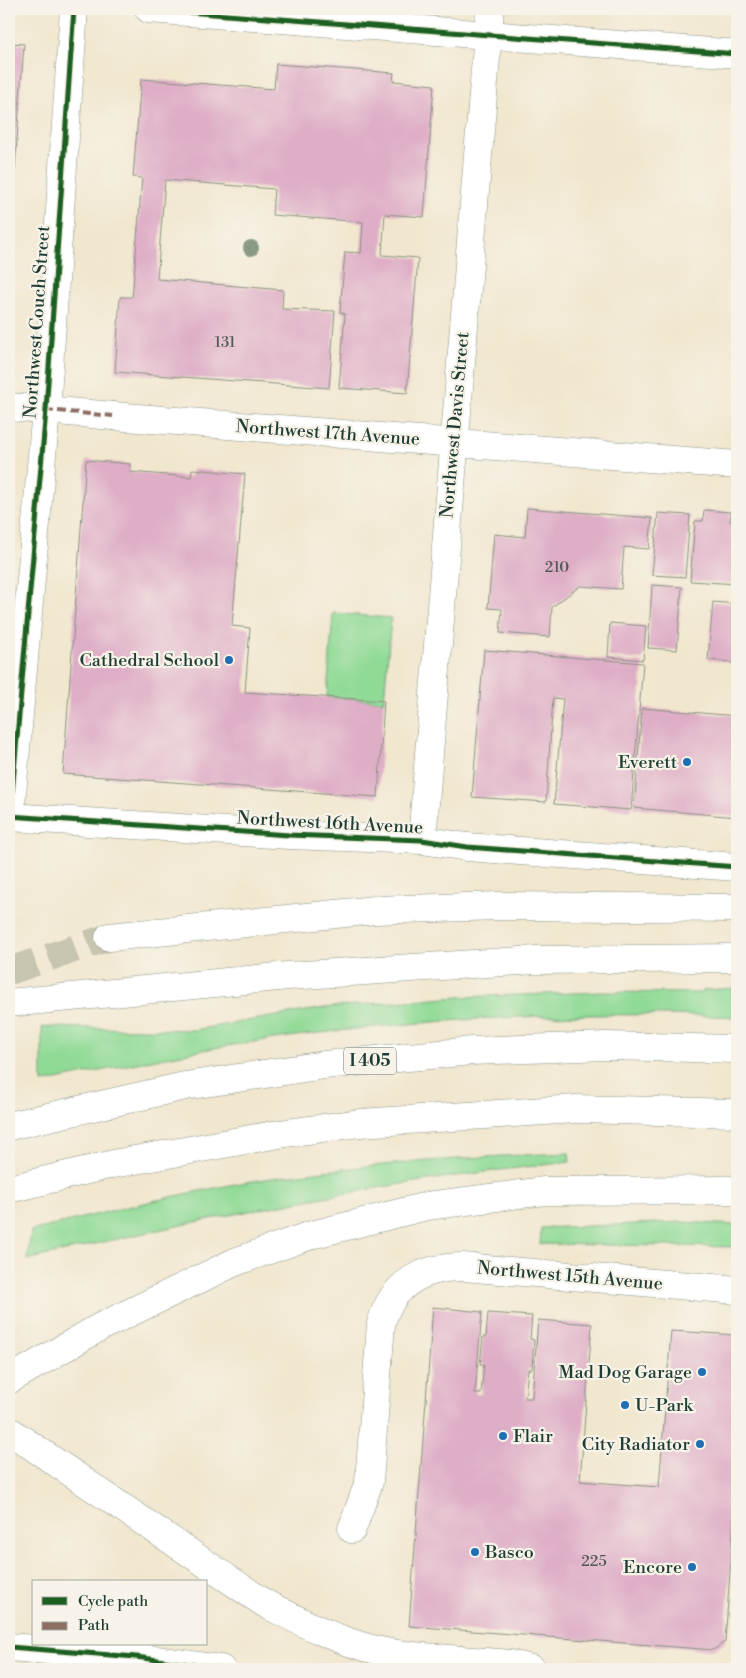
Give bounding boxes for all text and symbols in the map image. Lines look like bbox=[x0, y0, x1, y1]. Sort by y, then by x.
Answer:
street label: Northwest Couch Street bbox=[19, 224, 55, 419]
street label: Northwest Davis Street bbox=[435, 330, 475, 519]
house number: 131 bbox=[215, 333, 236, 352]
street label: Northwest 17th Avenue bbox=[235, 415, 421, 451]
house number: 210 bbox=[545, 558, 569, 577]
place label: Cathedral School bbox=[79, 649, 220, 672]
marker: Cathedral School bbox=[223, 654, 235, 666]
place label: Everett bbox=[618, 751, 678, 774]
marker: Everett bbox=[681, 756, 693, 768]
street label: Northwest 16th Avenue bbox=[236, 807, 424, 839]
road number: I 405 bbox=[344, 1048, 396, 1074]
street label: Northwest 15th Avenue bbox=[476, 1256, 664, 1296]
place label: Mad Dog Garage bbox=[559, 1361, 692, 1384]
marker: Mad Dog Garage bbox=[696, 1366, 708, 1378]
place label: U-Park bbox=[635, 1394, 694, 1417]
marker: U-Park bbox=[619, 1399, 631, 1411]
place label: Flair bbox=[513, 1425, 553, 1448]
marker: Flair bbox=[497, 1430, 509, 1442]
place label: City Radiator bbox=[582, 1433, 690, 1456]
marker: City Radiator bbox=[694, 1438, 706, 1450]
place label: Basco bbox=[484, 1541, 534, 1564]
marker: Basco bbox=[469, 1546, 481, 1558]
house number: 225 bbox=[581, 1552, 607, 1571]
place label: Encore bbox=[623, 1556, 682, 1579]
marker: Encore bbox=[686, 1561, 698, 1573]
legend bbox=[32, 1580, 208, 1646]
text: Cycle path bbox=[78, 1592, 148, 1611]
text: Path bbox=[78, 1616, 110, 1635]

